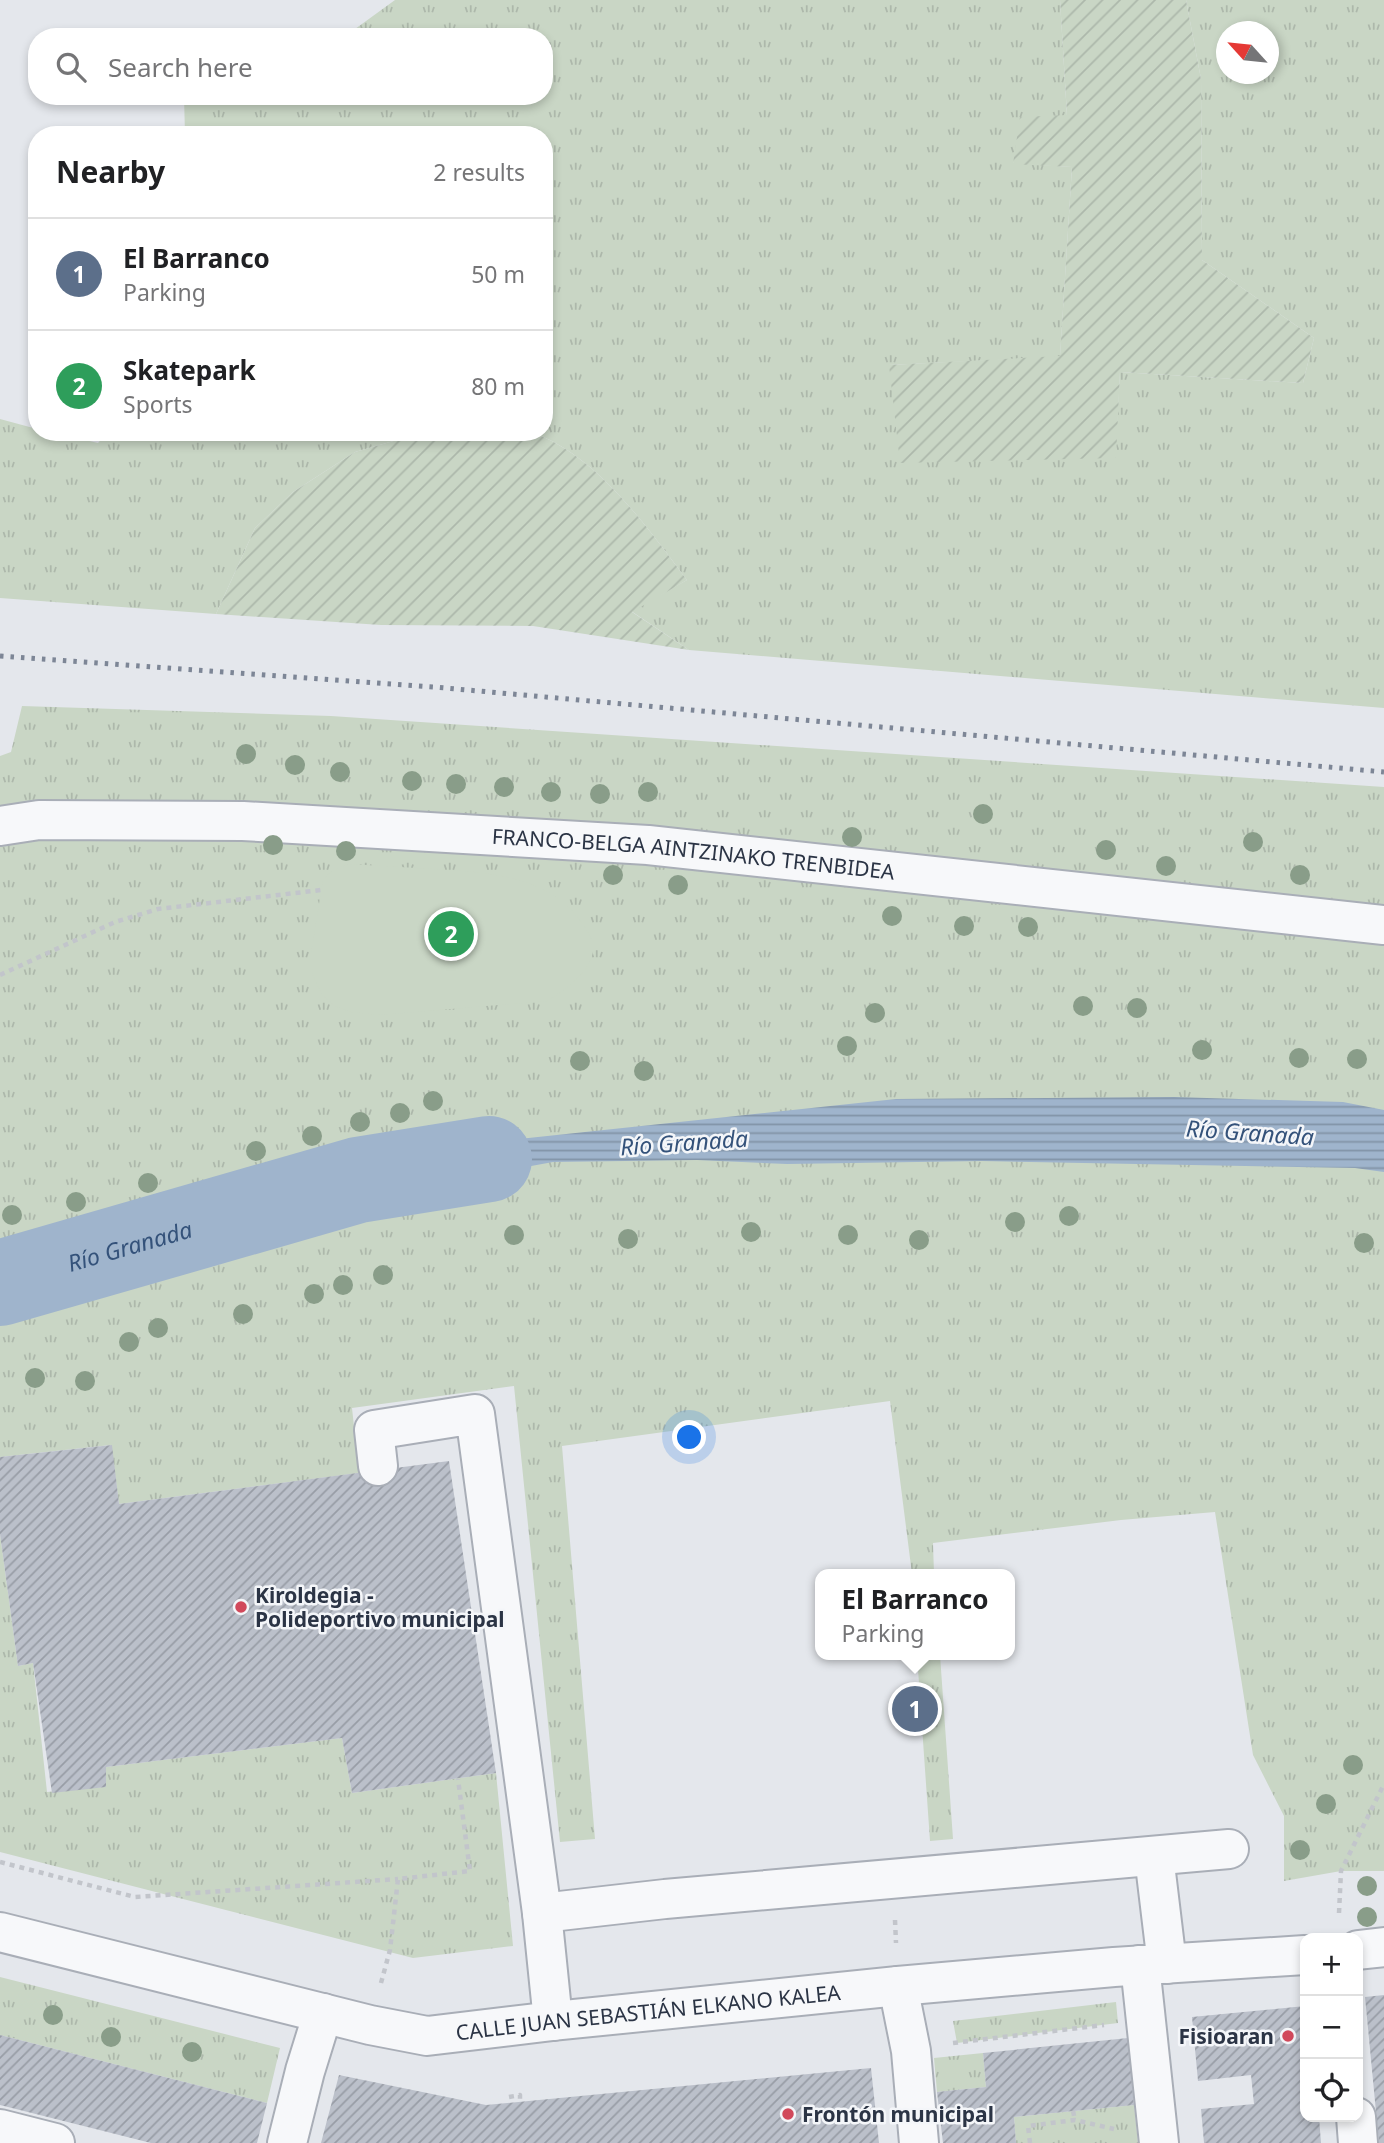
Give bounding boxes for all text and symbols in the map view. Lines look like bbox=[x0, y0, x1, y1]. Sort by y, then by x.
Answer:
north arrow bbox=[1216, 21, 1279, 84]
search box bbox=[28, 28, 553, 105]
icon: search bbox=[52, 48, 90, 86]
text: Search here bbox=[108, 49, 253, 85]
text: Nearby bbox=[56, 151, 165, 192]
text: 2 results bbox=[433, 156, 525, 188]
text: El Barranco bbox=[123, 240, 270, 276]
text: 1 bbox=[72, 258, 86, 290]
text: 50 m bbox=[471, 258, 525, 290]
text: Parking bbox=[123, 276, 206, 308]
text: Skatepark bbox=[123, 352, 256, 388]
text: 2 bbox=[72, 370, 86, 402]
text: 80 m bbox=[471, 370, 525, 402]
text: Sports bbox=[123, 388, 193, 420]
street label: FRANCO-BELGA AINTZINAKO TRENBIDEA bbox=[491, 822, 897, 886]
pin: 2 bbox=[428, 908, 474, 960]
water label: Río Granada bbox=[1185, 1112, 1315, 1152]
water label: Río Granada bbox=[619, 1122, 749, 1162]
water label: Río Granada bbox=[64, 1213, 196, 1279]
your location bbox=[672, 1420, 706, 1454]
popup bbox=[815, 1569, 1015, 1660]
place label: Kiroldegia - Polideportivo municipal bbox=[255, 1581, 505, 1633]
text: El Barranco bbox=[842, 1581, 988, 1617]
marker: Kiroldegia - Polideportivo municipal bbox=[233, 1599, 249, 1615]
text: Parking bbox=[842, 1617, 925, 1649]
pin: 1 bbox=[892, 1683, 938, 1735]
map controls bbox=[1300, 1933, 1363, 2122]
button: + bbox=[1300, 1933, 1363, 1996]
street label: CALLE JUAN SEBASTIÁN ELKANO KALEA bbox=[454, 1978, 842, 2046]
button: − bbox=[1300, 1996, 1363, 2059]
place label: Fisioaran bbox=[1178, 2022, 1274, 2050]
marker: Fisioaran bbox=[1280, 2028, 1296, 2044]
button: locate bbox=[1300, 2059, 1363, 2122]
place label: Frontón municipal bbox=[802, 2100, 994, 2128]
marker: Frontón municipal bbox=[780, 2106, 796, 2122]

